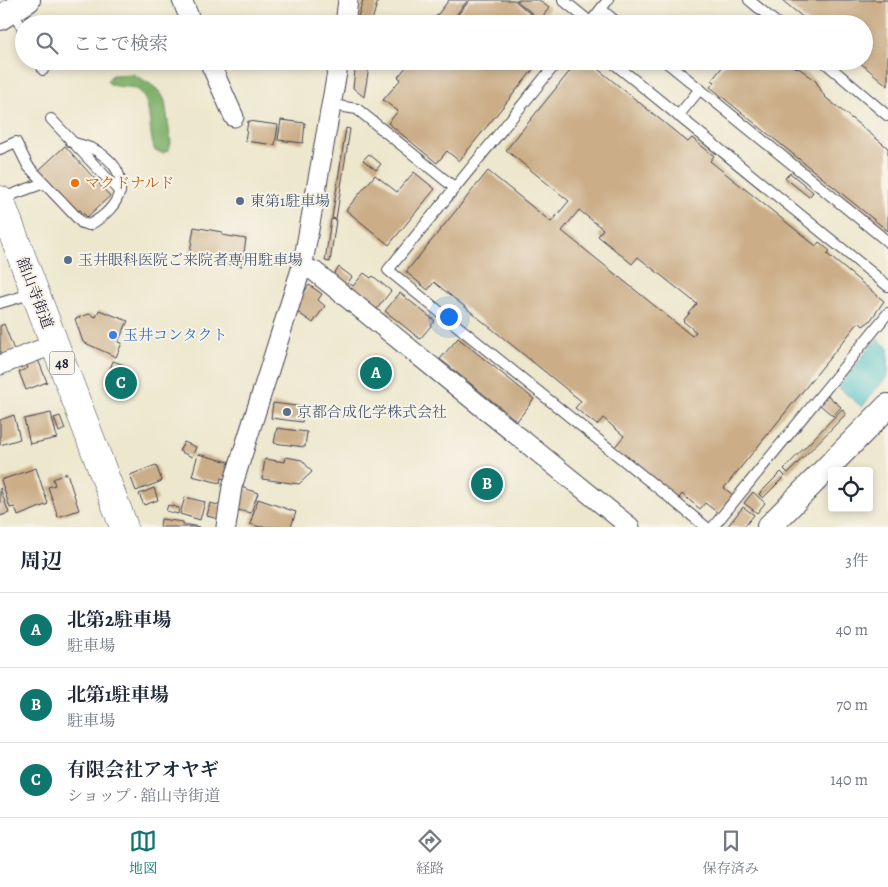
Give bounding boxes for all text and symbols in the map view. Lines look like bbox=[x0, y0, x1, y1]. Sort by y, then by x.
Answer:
search box bbox=[15, 15, 873, 70]
icon: search bbox=[33, 29, 61, 57]
text: ここで検索 bbox=[73, 31, 168, 57]
place label: マクドナルド bbox=[85, 173, 174, 193]
marker: マクドナルド bbox=[69, 177, 81, 189]
place label: 東第1駐車場 bbox=[250, 191, 330, 211]
marker: 東第1駐車場 bbox=[234, 195, 246, 207]
place label: 玉井眼科医院ご来院者専用駐車場 bbox=[78, 250, 303, 270]
street label: 舘山寺街道 bbox=[12, 254, 58, 332]
marker: 玉井眼科医院ご来院者専用駐車場 bbox=[62, 254, 74, 266]
your location bbox=[436, 304, 462, 330]
place label: 玉井コンタクト bbox=[123, 325, 227, 345]
marker: 玉井コンタクト bbox=[107, 329, 119, 341]
road number: 48 bbox=[50, 352, 74, 374]
pin: A bbox=[360, 354, 392, 392]
pin: C bbox=[105, 364, 137, 402]
place label: 京都合成化学株式会社 bbox=[297, 402, 447, 422]
marker: 京都合成化学株式会社 bbox=[281, 406, 293, 418]
pin: B bbox=[471, 465, 503, 503]
map controls bbox=[828, 467, 873, 512]
button: locate bbox=[828, 467, 873, 512]
text: 周辺 bbox=[20, 547, 62, 575]
text: 3件 bbox=[845, 550, 868, 572]
text: 北第2駐車場 bbox=[67, 607, 171, 633]
text: A bbox=[31, 619, 41, 641]
text: 40 m bbox=[836, 619, 868, 641]
text: 駐車場 bbox=[67, 635, 115, 657]
text: 北第1駐車場 bbox=[67, 682, 169, 708]
text: B bbox=[31, 694, 41, 716]
text: 70 m bbox=[836, 694, 868, 716]
text: 駐車場 bbox=[67, 710, 115, 732]
text: 有限会社アオヤギ bbox=[67, 757, 219, 783]
text: C bbox=[31, 769, 41, 791]
text: 140 m bbox=[830, 769, 868, 791]
text: ショップ · 舘山寺街道 bbox=[67, 785, 220, 807]
tab: 地図 bbox=[129, 827, 157, 878]
tab: 経路 bbox=[416, 827, 444, 878]
tab: 保存済み bbox=[703, 827, 759, 878]

